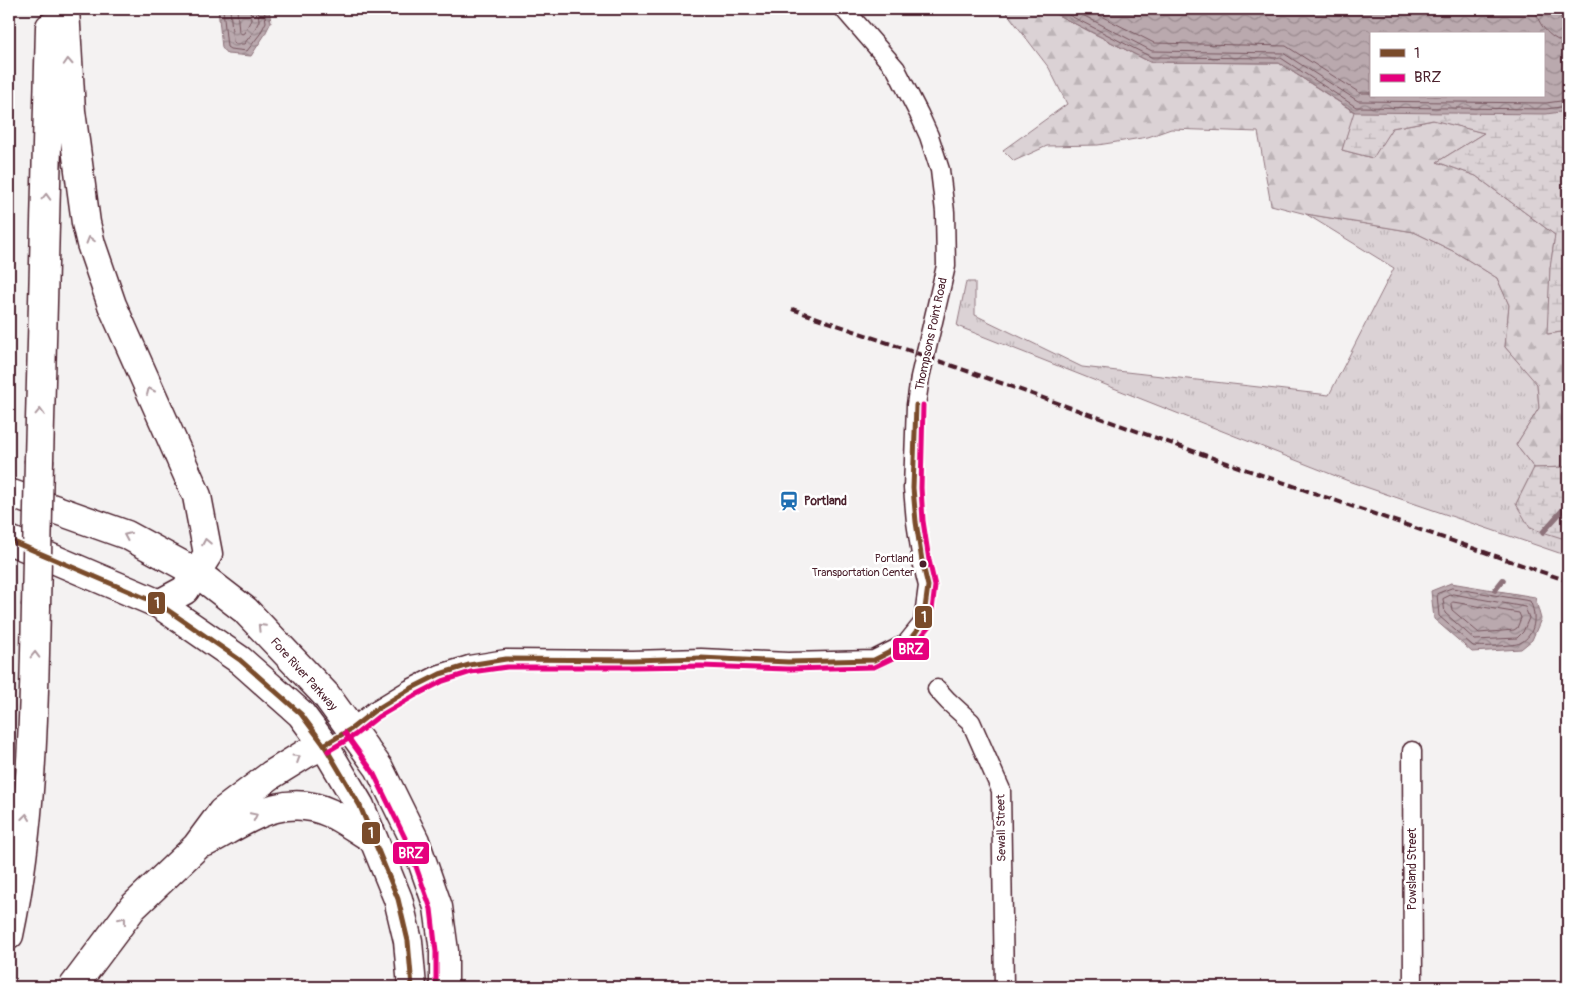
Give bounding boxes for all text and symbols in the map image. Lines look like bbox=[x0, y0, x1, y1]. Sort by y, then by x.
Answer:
legend bbox=[1370, 32, 1544, 98]
text: 1 bbox=[1414, 44, 1420, 63]
one-way arrow bbox=[63, 58, 74, 66]
text: BRZ bbox=[1414, 68, 1441, 87]
one-way arrow bbox=[41, 193, 51, 200]
one-way arrow bbox=[85, 236, 96, 244]
street label: Thompsons Point Road bbox=[912, 276, 951, 392]
one-way arrow bbox=[146, 387, 157, 396]
one-way arrow bbox=[35, 407, 45, 415]
station icon: Portland bbox=[778, 490, 800, 512]
place label: Portland bbox=[804, 494, 847, 509]
one-way arrow bbox=[123, 532, 132, 543]
one-way arrow bbox=[201, 538, 212, 547]
place label: Portland Transportation Center bbox=[812, 552, 914, 579]
marker: Portland Transportation Center bbox=[918, 559, 928, 569]
line badge: 1 bbox=[147, 591, 166, 615]
text: 1 bbox=[154, 595, 160, 612]
line badge: 1 bbox=[914, 605, 933, 629]
text: 1 bbox=[921, 609, 927, 626]
one-way arrow bbox=[258, 623, 267, 632]
street label: Fore River Parkway bbox=[267, 635, 340, 714]
line badge: BRZ bbox=[892, 637, 930, 661]
text: BRZ bbox=[898, 641, 924, 658]
one-way arrow bbox=[30, 651, 40, 658]
one-way arrow bbox=[292, 755, 301, 765]
street label: Sewall Street bbox=[993, 794, 1010, 862]
one-way arrow bbox=[249, 811, 258, 822]
one-way arrow bbox=[20, 813, 31, 821]
line badge: 1 bbox=[361, 821, 381, 845]
text: 1 bbox=[368, 825, 374, 842]
street label: Powsland Street bbox=[1405, 828, 1420, 910]
line badge: BRZ bbox=[392, 841, 430, 865]
text: BRZ bbox=[398, 845, 424, 862]
one-way arrow bbox=[117, 917, 125, 926]

